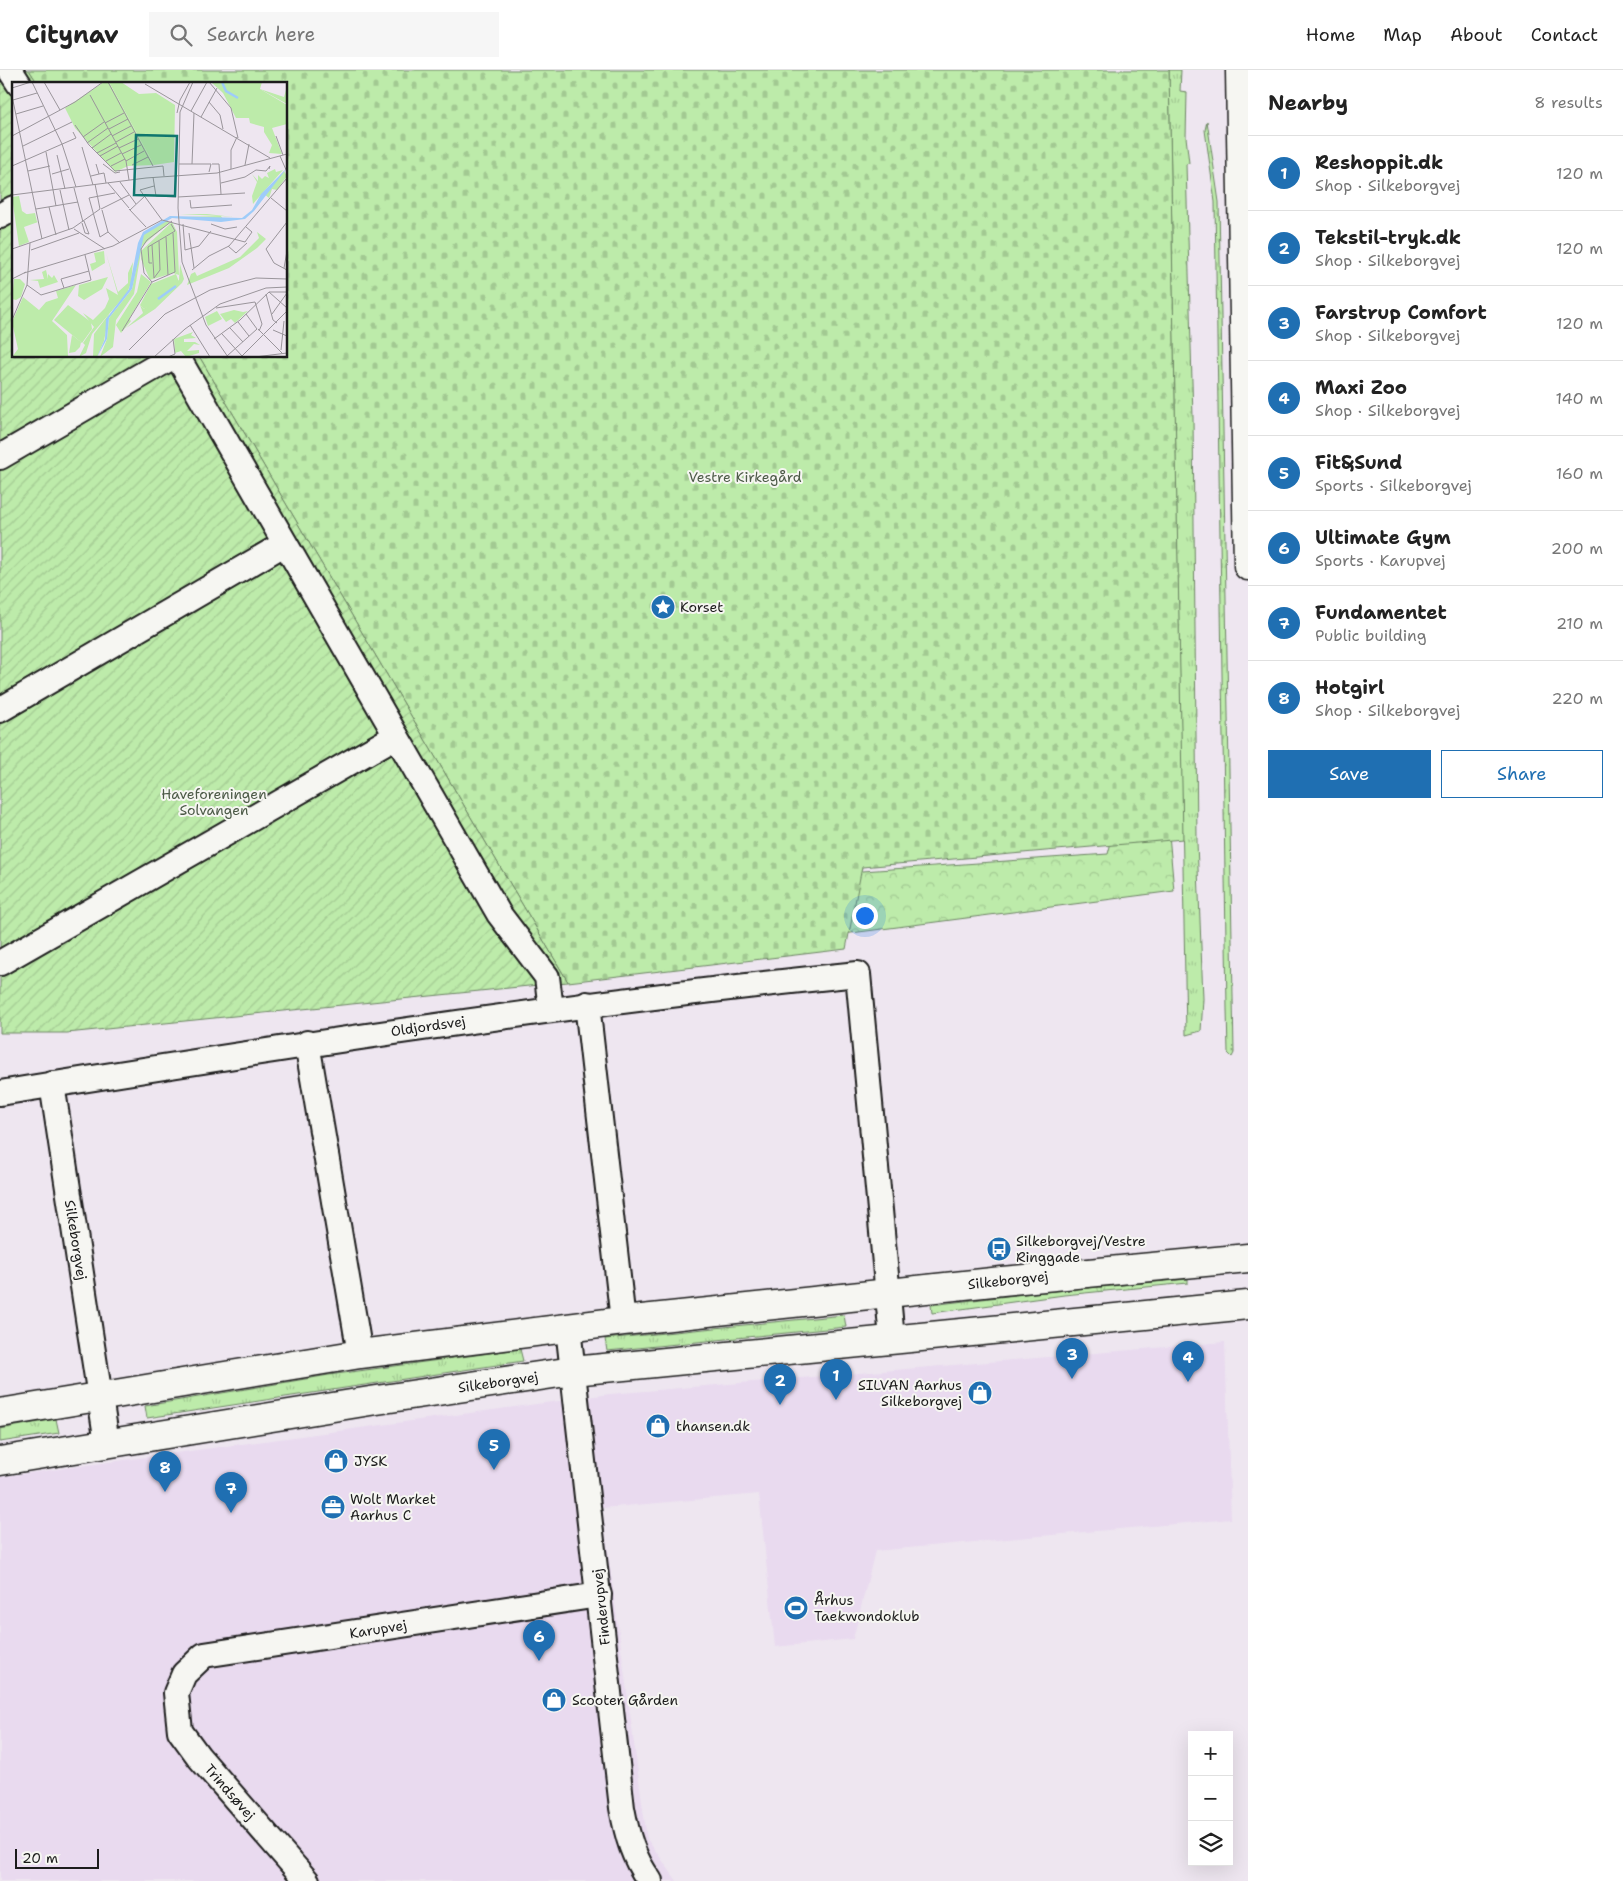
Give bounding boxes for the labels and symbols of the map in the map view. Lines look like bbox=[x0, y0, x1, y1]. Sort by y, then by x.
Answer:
inset map bbox=[12, 82, 288, 358]
park label: Vestre Kirkegård bbox=[688, 468, 802, 486]
place icon: Korset bbox=[650, 594, 676, 620]
place label: Korset bbox=[680, 598, 723, 616]
park label: Haveforeningen Solvangen bbox=[161, 785, 267, 819]
your location bbox=[852, 903, 878, 929]
street label: Oldjordsvej bbox=[389, 1012, 467, 1040]
street label: Silkeborgvej bbox=[61, 1199, 91, 1281]
place label: Silkeborgvej/Vestre Ringgade bbox=[1016, 1232, 1146, 1266]
bus stop icon: Silkeborgvej/Vestre Ringgade bbox=[986, 1236, 1012, 1262]
street label: Silkeborgvej bbox=[967, 1267, 1049, 1293]
pin: 3 bbox=[1056, 1338, 1088, 1379]
pin: 4 bbox=[1172, 1341, 1204, 1382]
pin: 1 bbox=[820, 1359, 852, 1400]
pin: 2 bbox=[764, 1364, 796, 1405]
street label: Silkeborgvej bbox=[457, 1367, 539, 1397]
place label: SILVAN Aarhus Silkeborgvej bbox=[858, 1376, 962, 1410]
shop icon: SILVAN Aarhus Silkeborgvej bbox=[967, 1380, 993, 1406]
shop icon: thansen.dk bbox=[645, 1413, 671, 1439]
place label: thansen.dk bbox=[676, 1417, 750, 1435]
pin: 5 bbox=[478, 1429, 510, 1470]
shop icon: JYSK bbox=[323, 1448, 349, 1474]
pin: 8 bbox=[149, 1451, 181, 1492]
place label: JYSK bbox=[354, 1452, 387, 1470]
pin: 7 bbox=[215, 1472, 247, 1513]
place label: Wolt Market Aarhus C bbox=[350, 1490, 436, 1524]
office icon: Wolt Market Aarhus C bbox=[320, 1494, 346, 1520]
street label: Finderupvej bbox=[588, 1568, 614, 1646]
place label: Århus Taekwondoklub bbox=[814, 1591, 919, 1625]
sports icon: Århus Taekwondoklub bbox=[783, 1595, 809, 1621]
street label: Karupvej bbox=[348, 1616, 408, 1642]
pin: 6 bbox=[523, 1620, 555, 1661]
shop icon: Scooter Gården bbox=[541, 1687, 567, 1713]
place label: Scooter Gården bbox=[572, 1691, 679, 1709]
street label: Trindsøvej bbox=[201, 1760, 259, 1824]
scale bar bbox=[15, 1846, 99, 1869]

